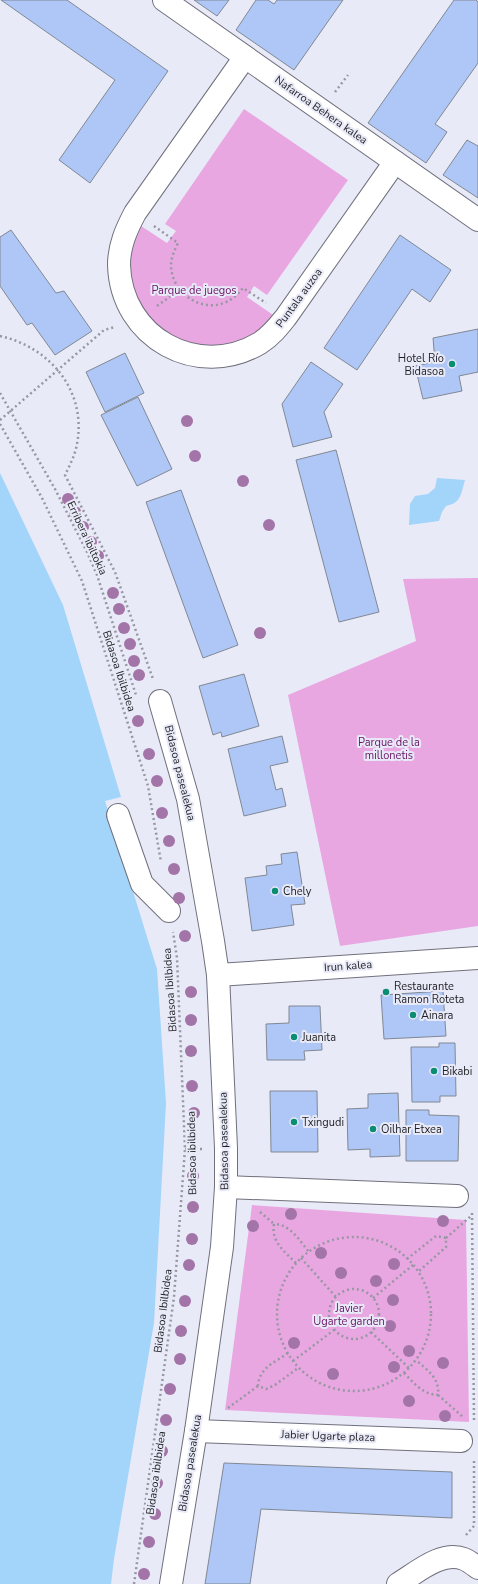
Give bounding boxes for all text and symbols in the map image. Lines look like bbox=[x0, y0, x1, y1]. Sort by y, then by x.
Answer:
street label: Nafarroa Behera kalea bbox=[272, 72, 371, 148]
street label: Puntala auzoa bbox=[272, 265, 326, 331]
park label: Parque de juegos bbox=[151, 283, 237, 298]
place label: Hotel Río Bidasoa bbox=[398, 351, 444, 379]
marker: Hotel Río Bidasoa bbox=[447, 359, 457, 369]
street label: Erribera ibiltokia bbox=[63, 499, 111, 578]
street label: Bidasoa Ibilbidea bbox=[99, 629, 139, 714]
street label: Bidasoa pasealekua bbox=[161, 724, 199, 823]
park label: Parque de la millonetis bbox=[358, 735, 420, 763]
place label: Chely bbox=[283, 884, 312, 899]
marker: Chely bbox=[270, 886, 280, 896]
street label: Bidasoa Ibilbidea bbox=[160, 947, 180, 1033]
street label: Irun kalea bbox=[323, 957, 373, 975]
place label: Restaurante Ramon Roteta bbox=[394, 979, 465, 1007]
marker: Restaurante Ramon Roteta bbox=[381, 987, 391, 997]
place label: Ainara bbox=[421, 1008, 454, 1023]
marker: Ainara bbox=[408, 1010, 418, 1020]
place label: Juanita bbox=[301, 1030, 336, 1045]
marker: Juanita bbox=[289, 1032, 299, 1042]
place label: Bikabi bbox=[442, 1064, 472, 1079]
marker: Bikabi bbox=[429, 1066, 439, 1076]
street label: Bidasoa pasealekua bbox=[216, 1092, 232, 1190]
street label: Bidasoa ibilbidea bbox=[184, 1111, 200, 1195]
place label: Txingudi bbox=[302, 1115, 344, 1130]
marker: Txingudi bbox=[289, 1117, 299, 1127]
place label: Oilhar Etxea bbox=[381, 1122, 442, 1137]
marker: Oilhar Etxea bbox=[368, 1124, 378, 1134]
street label: Bidasoa Ibilbidea bbox=[150, 1268, 176, 1354]
park label: Javier Ugarte garden bbox=[313, 1301, 385, 1329]
street label: Bidasoa pasealekua bbox=[175, 1413, 205, 1513]
street label: Jabier Ugarte plaza bbox=[280, 1427, 376, 1445]
street label: Bidasoa ibilbidea bbox=[143, 1430, 169, 1516]

